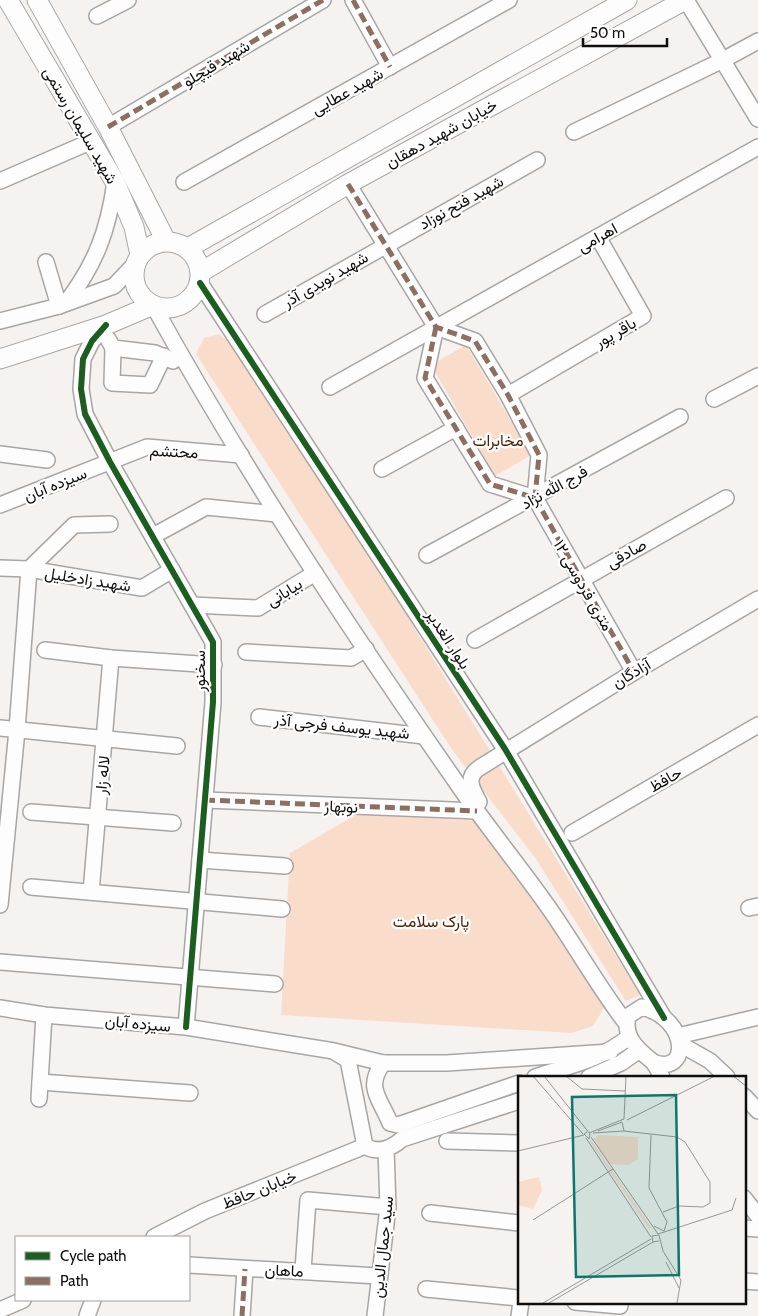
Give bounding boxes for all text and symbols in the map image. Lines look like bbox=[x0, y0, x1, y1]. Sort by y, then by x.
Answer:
scale bar bbox=[583, 15, 667, 47]
text: 50 m bbox=[590, 24, 625, 42]
street label: شهید قیچلو bbox=[179, 36, 254, 93]
street label: شهید سلیمان رستمی bbox=[38, 63, 122, 188]
street label: شهید عطایی bbox=[308, 64, 387, 120]
street label: خیابان شهید دهقان bbox=[382, 95, 501, 173]
street label: شهید فتح نوزاد bbox=[416, 171, 508, 235]
street label: اهرامی bbox=[574, 219, 621, 257]
street label: شهید نویدی آذر bbox=[278, 247, 372, 313]
street label: باقر پور bbox=[590, 313, 640, 354]
park label: مخابرات bbox=[472, 431, 524, 451]
street label: محتشم bbox=[149, 441, 199, 463]
street label: فرج الله نژاد bbox=[518, 461, 592, 515]
street label: سیزده آبان bbox=[21, 463, 90, 507]
street label: صادقی bbox=[603, 535, 650, 573]
street label: ۱۲ متری فردوسی bbox=[549, 536, 617, 635]
street label: شهید زادخلیل bbox=[43, 563, 132, 597]
street label: بیابانی bbox=[263, 574, 306, 612]
street label: بلوار الغدیر bbox=[421, 605, 475, 673]
street label: سخنور bbox=[190, 650, 210, 693]
street label: آزادگان bbox=[609, 654, 656, 693]
street label: شهید یوسف فرجی آذر bbox=[272, 710, 411, 744]
street label: لاله زار bbox=[91, 755, 115, 797]
street label: حافظ bbox=[646, 762, 685, 796]
street label: نوبهار bbox=[323, 796, 358, 818]
park label: پارک سلامت bbox=[393, 912, 469, 933]
street label: سیزده آبان bbox=[104, 1011, 172, 1037]
inset map bbox=[518, 1076, 746, 1304]
street label: خیابان حافظ bbox=[219, 1166, 299, 1213]
street label: سید جمال الدین bbox=[368, 1195, 398, 1299]
legend bbox=[15, 1236, 190, 1301]
text: Cycle path bbox=[60, 1247, 126, 1265]
street label: ماهان bbox=[264, 1260, 304, 1281]
text: Path bbox=[60, 1272, 89, 1290]

